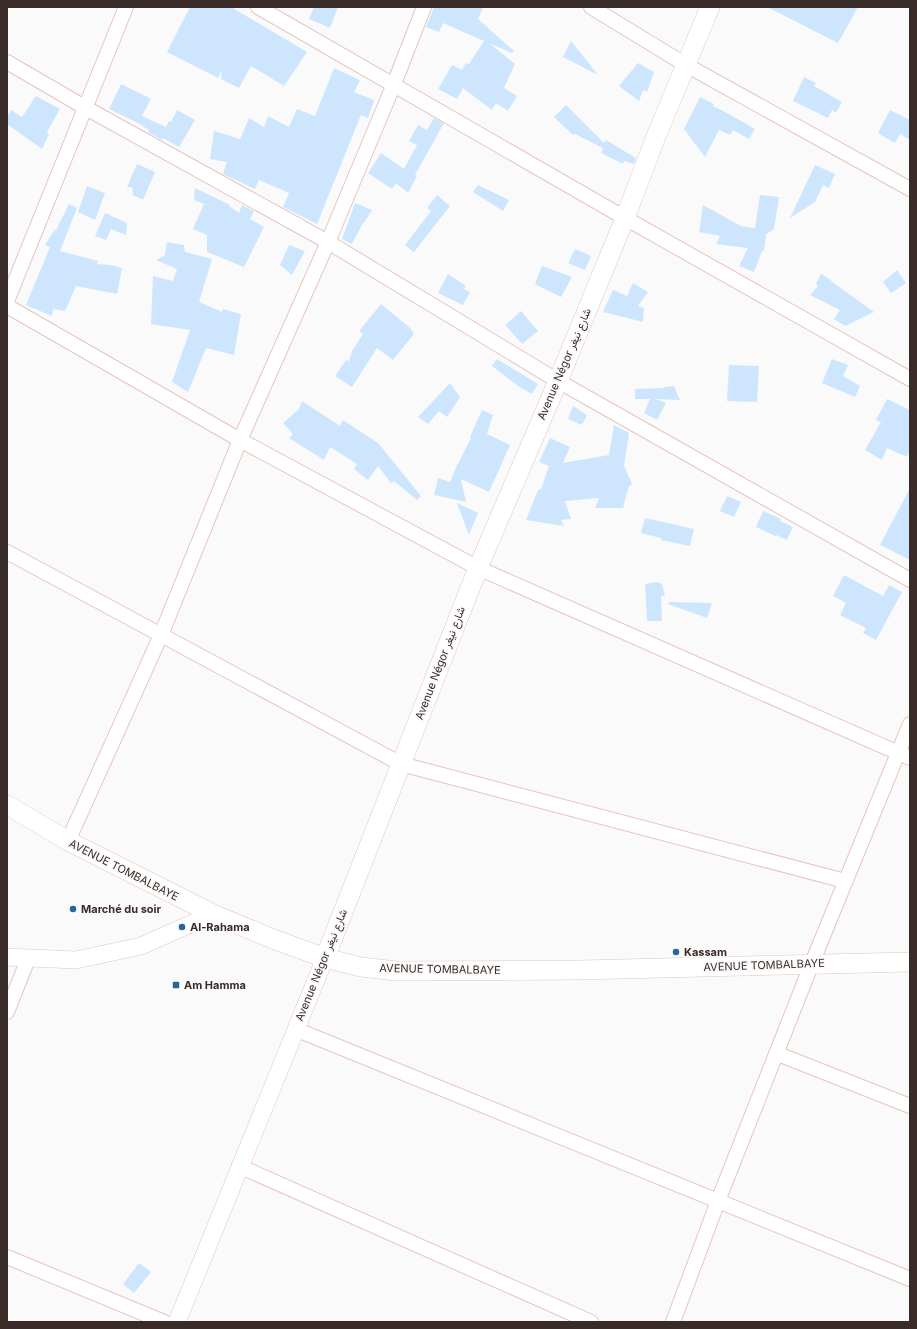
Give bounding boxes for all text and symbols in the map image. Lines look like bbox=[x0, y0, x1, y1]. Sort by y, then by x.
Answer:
street label: Avenue Négor شارع نيغر bbox=[534, 306, 595, 422]
street label: Avenue Négor شارع نيغر bbox=[412, 604, 469, 722]
street label: AVENUE TOMBALBAYE bbox=[67, 836, 181, 904]
place label: Marché du soir bbox=[81, 902, 162, 916]
marker: Marché du soir bbox=[68, 904, 78, 914]
street label: Avenue Négor شارع نيغر bbox=[292, 906, 351, 1024]
place label: Al-Rahama bbox=[190, 920, 250, 934]
marker: Al-Rahama bbox=[177, 922, 187, 932]
place label: Kassam bbox=[684, 945, 727, 959]
marker: Kassam bbox=[671, 947, 681, 957]
street label: AVENUE TOMBALBAYE bbox=[703, 956, 825, 974]
street label: AVENUE TOMBALBAYE bbox=[379, 961, 501, 977]
place label: Am Hamma bbox=[184, 978, 246, 992]
marker: Am Hamma bbox=[171, 980, 181, 990]

